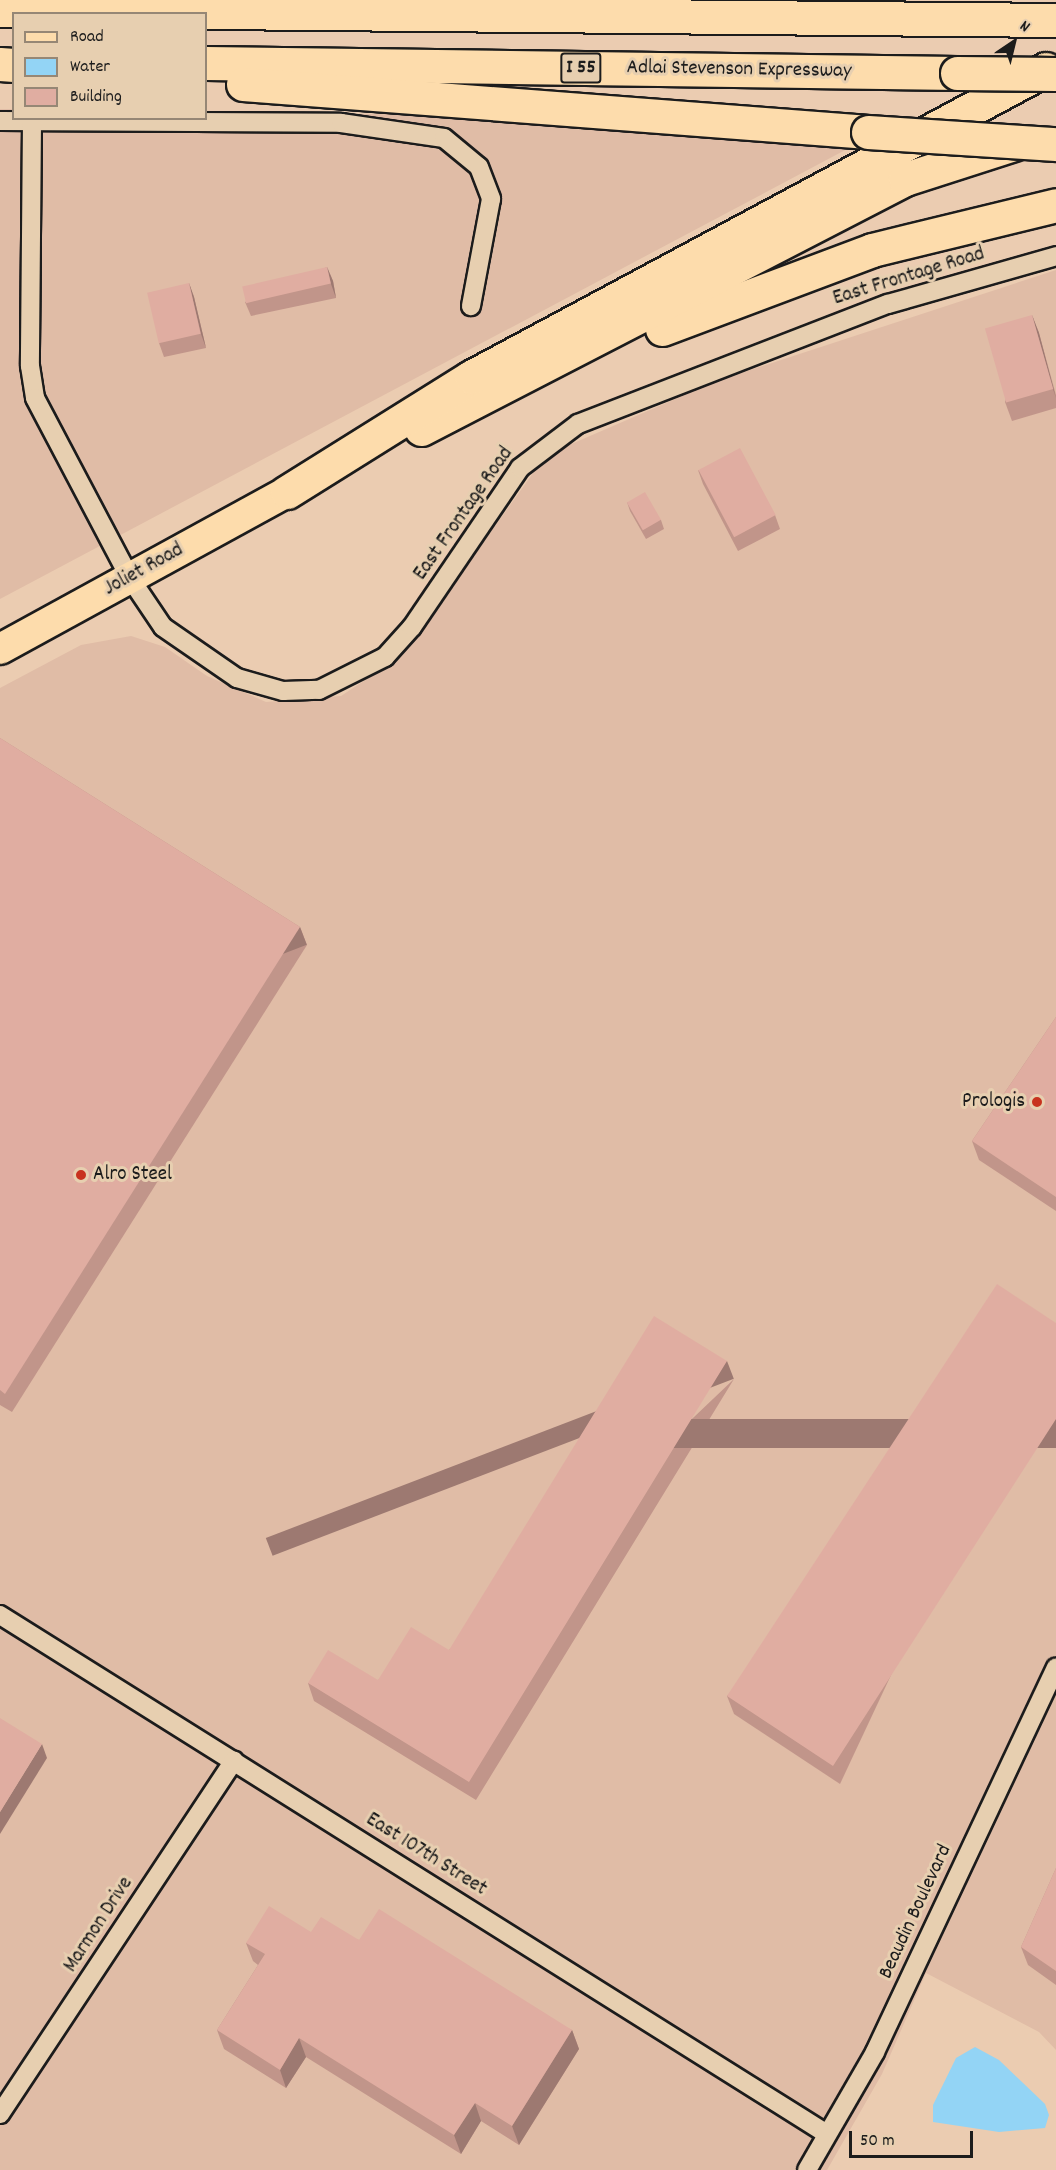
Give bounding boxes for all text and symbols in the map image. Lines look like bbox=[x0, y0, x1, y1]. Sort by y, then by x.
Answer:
legend bbox=[12, 12, 207, 120]
north arrow bbox=[984, 12, 1044, 72]
text: N bbox=[1015, 15, 1034, 39]
text: Road bbox=[70, 25, 104, 50]
road number: I 55 bbox=[560, 51, 602, 85]
text: Water bbox=[70, 55, 110, 80]
street label: Adlai Stevenson Expressway bbox=[626, 55, 852, 85]
text: Building bbox=[70, 85, 122, 110]
street label: East Frontage Road bbox=[830, 242, 988, 312]
street label: East Frontage Road bbox=[409, 442, 519, 586]
street label: Joliet Road bbox=[100, 538, 188, 602]
place label: Prologis bbox=[962, 1089, 1025, 1115]
marker: Prologis bbox=[1030, 1095, 1044, 1109]
place label: Alro Steel bbox=[93, 1162, 172, 1188]
marker: Alro Steel bbox=[74, 1168, 88, 1182]
street label: East 107th Street bbox=[361, 1808, 491, 1902]
street label: Beaudin Boulevard bbox=[874, 1841, 958, 1983]
street label: Marmon Drive bbox=[59, 1873, 139, 1977]
scale bar bbox=[852, 2119, 976, 2157]
text: 50 m bbox=[860, 2129, 895, 2154]

